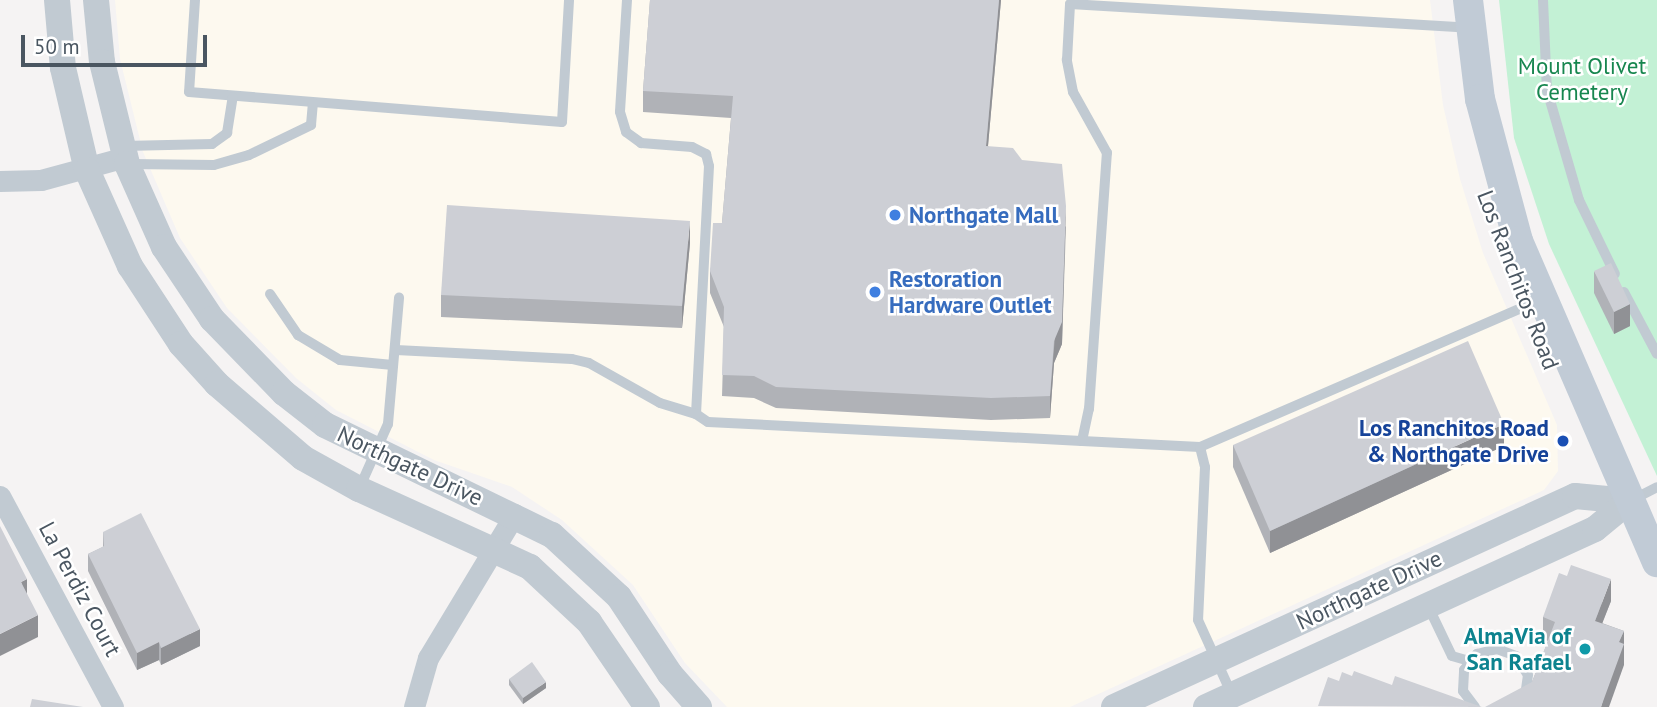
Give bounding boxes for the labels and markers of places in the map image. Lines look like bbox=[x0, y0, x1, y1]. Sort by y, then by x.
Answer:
place label: Northgate Mall bbox=[909, 201, 1058, 229]
marker: Northgate Mall bbox=[887, 207, 903, 223]
place label: Restoration Hardware Outlet bbox=[889, 265, 1052, 319]
marker: Restoration Hardware Outlet bbox=[867, 284, 883, 300]
place label: Los Ranchitos Road & Northgate Drive bbox=[1359, 414, 1549, 468]
marker: Los Ranchitos Road & Northgate Drive bbox=[1555, 433, 1571, 449]
place label: AlmaVia of San Rafael bbox=[1464, 622, 1571, 676]
marker: AlmaVia of San Rafael bbox=[1577, 641, 1593, 657]

